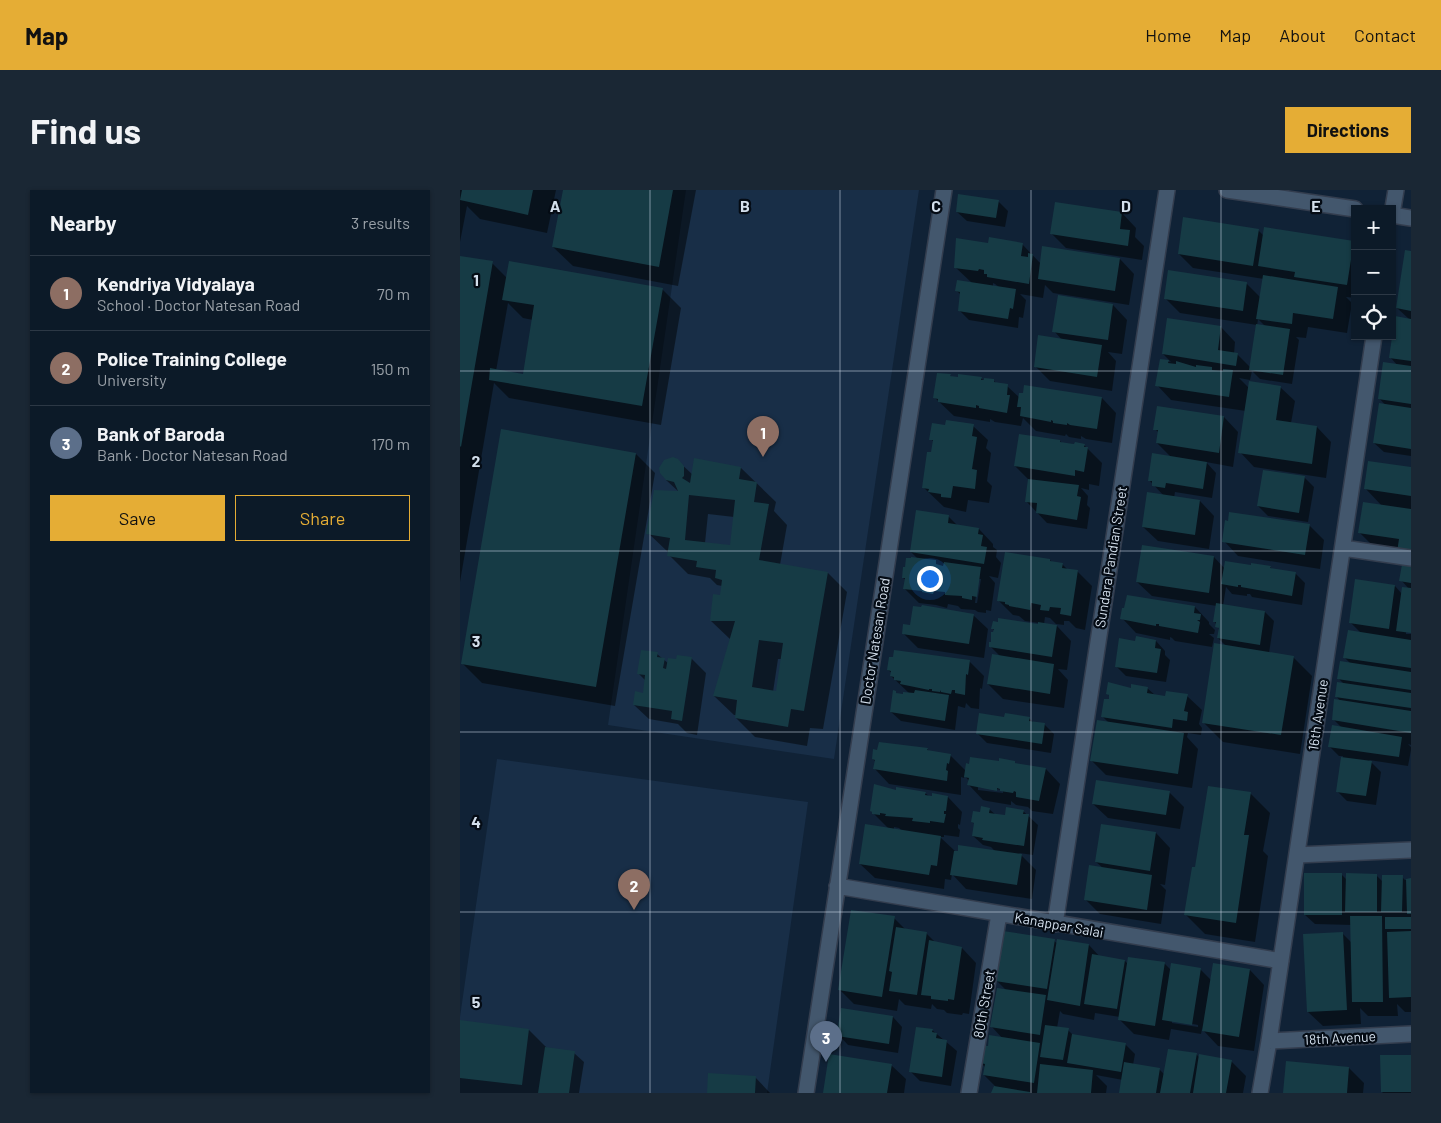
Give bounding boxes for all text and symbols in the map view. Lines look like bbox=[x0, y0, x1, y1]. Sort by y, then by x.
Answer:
text: Map bbox=[25, 21, 68, 50]
text: Home bbox=[1145, 24, 1191, 46]
text: Map bbox=[1219, 24, 1251, 46]
text: About bbox=[1279, 24, 1326, 46]
text: Contact bbox=[1354, 24, 1416, 46]
button: Directions bbox=[1285, 107, 1411, 153]
text: Find us bbox=[30, 109, 141, 151]
text: A bbox=[550, 196, 561, 215]
text: B bbox=[740, 196, 750, 215]
text: C bbox=[931, 196, 941, 215]
text: D bbox=[1121, 196, 1131, 215]
text: E bbox=[1311, 196, 1321, 215]
map controls bbox=[1351, 205, 1396, 340]
button: + bbox=[1351, 205, 1396, 250]
text: Nearby bbox=[50, 210, 116, 235]
text: 3 results bbox=[351, 213, 410, 232]
button: − bbox=[1351, 250, 1396, 295]
text: 1 bbox=[473, 270, 479, 289]
text: Kendriya Vidyalaya bbox=[97, 272, 255, 295]
text: 1 bbox=[63, 284, 69, 303]
text: 70 m bbox=[377, 284, 410, 303]
text: School · Doctor Natesan Road bbox=[97, 295, 300, 314]
button: locate bbox=[1351, 295, 1396, 340]
text: Police Training College bbox=[97, 347, 287, 370]
text: 2 bbox=[62, 359, 70, 378]
text: 150 m bbox=[371, 359, 410, 378]
text: University bbox=[97, 370, 167, 389]
pin: 1 bbox=[747, 416, 779, 457]
text: Bank of Baroda bbox=[97, 422, 225, 445]
text: 3 bbox=[62, 434, 70, 453]
text: 170 m bbox=[371, 434, 410, 453]
text: Bank · Doctor Natesan Road bbox=[97, 445, 288, 464]
text: 2 bbox=[472, 451, 481, 470]
street label: Sundara Pandian Street bbox=[1091, 485, 1130, 629]
button: Save bbox=[50, 495, 225, 541]
button: Share bbox=[235, 495, 410, 541]
your location bbox=[917, 566, 943, 592]
street label: Doctor Natesan Road bbox=[856, 576, 893, 705]
text: 3 bbox=[472, 631, 480, 650]
street label: 16th Avenue bbox=[1304, 678, 1331, 752]
text: 4 bbox=[471, 812, 481, 831]
pin: 2 bbox=[618, 869, 650, 910]
street label: Kanappar Salai bbox=[1013, 908, 1105, 941]
street label: 80th Street bbox=[969, 969, 998, 1039]
text: 5 bbox=[472, 992, 481, 1011]
pin: 3 bbox=[810, 1021, 842, 1062]
street label: 18th Avenue bbox=[1304, 1027, 1376, 1048]

